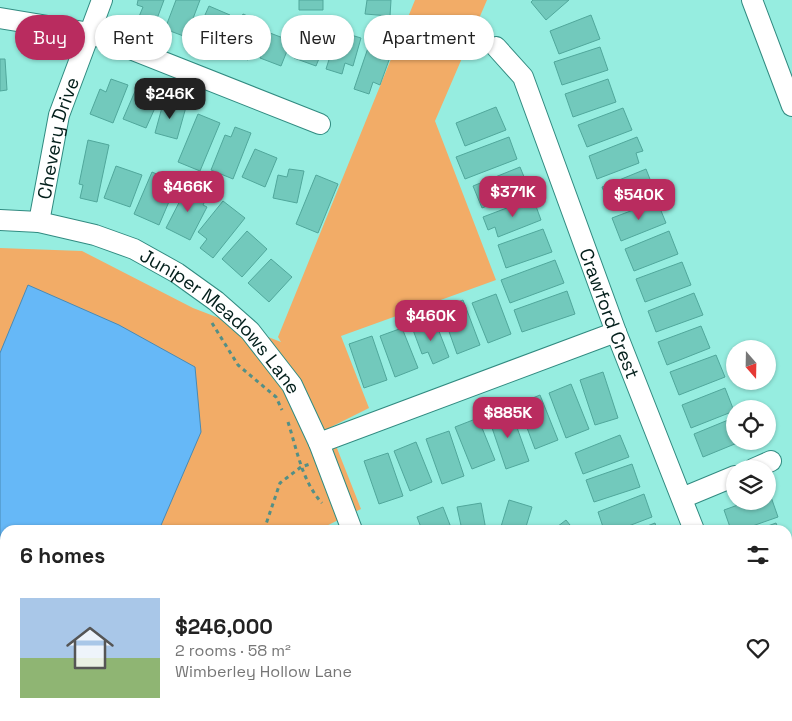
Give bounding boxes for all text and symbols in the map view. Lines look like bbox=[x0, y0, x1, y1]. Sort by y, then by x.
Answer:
chip: Buy bbox=[15, 15, 85, 60]
chip: Rent bbox=[95, 15, 172, 60]
chip: Filters bbox=[182, 15, 271, 60]
chip: New bbox=[281, 15, 354, 60]
chip: Apartment bbox=[364, 15, 494, 60]
street label: Chevery Drive bbox=[32, 74, 85, 201]
pin: $246K bbox=[135, 78, 205, 120]
text: $246K bbox=[145, 83, 195, 104]
pin: $466K bbox=[153, 170, 223, 213]
text: $466K bbox=[163, 176, 213, 197]
pin: $371K bbox=[478, 176, 548, 218]
pin: $540K bbox=[604, 178, 674, 221]
text: $371K bbox=[490, 181, 536, 202]
text: $540K bbox=[614, 184, 664, 205]
street label: Juniper Meadows Lane bbox=[135, 243, 306, 398]
street label: Crawford Crest bbox=[573, 245, 645, 382]
pin: $460K bbox=[396, 300, 466, 342]
text: $460K bbox=[406, 305, 456, 326]
north arrow bbox=[726, 340, 776, 390]
map controls bbox=[726, 340, 776, 510]
pin: $885K bbox=[473, 396, 543, 439]
button: locate bbox=[726, 400, 776, 450]
text: $885K bbox=[484, 402, 532, 423]
button: layers bbox=[726, 460, 776, 510]
icon: filters bbox=[744, 541, 772, 569]
text: 6 homes bbox=[20, 542, 105, 569]
text: $246,000 bbox=[175, 613, 273, 640]
icon: home bbox=[60, 618, 120, 678]
icon: heart bbox=[744, 634, 772, 662]
text: 2 rooms · 58 m² bbox=[175, 640, 291, 661]
text: Wimberley Hollow Lane bbox=[175, 661, 352, 682]

